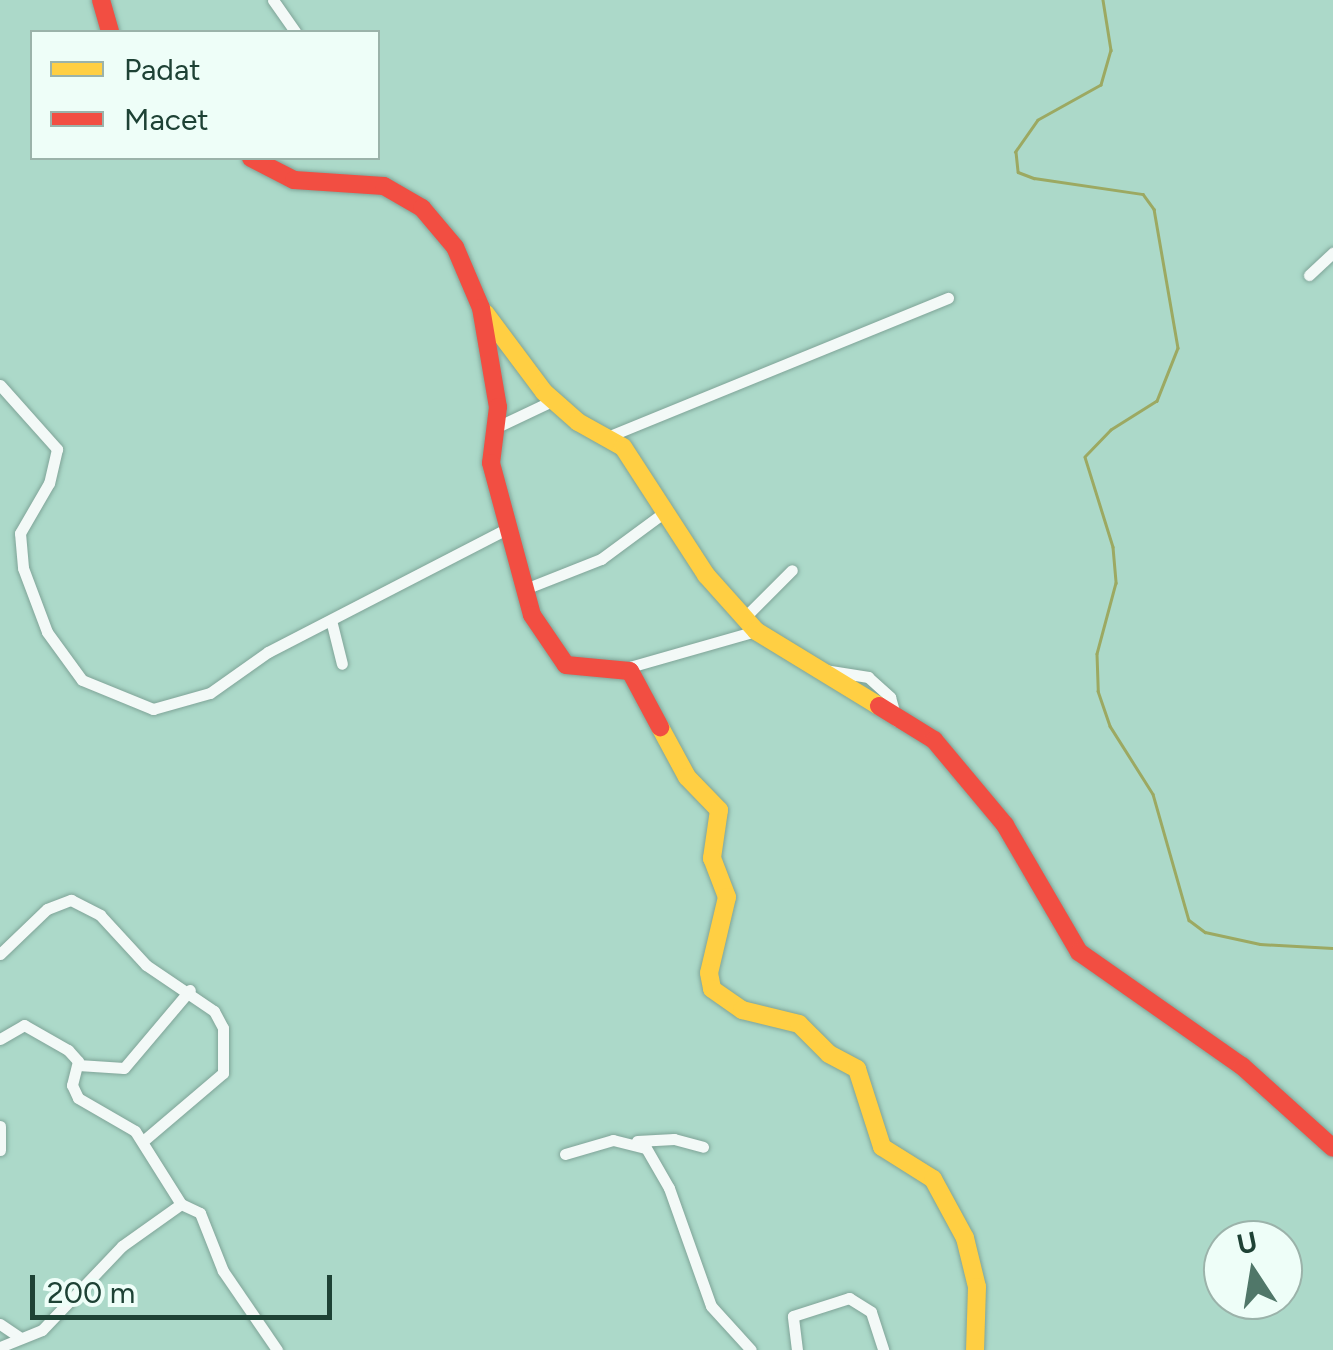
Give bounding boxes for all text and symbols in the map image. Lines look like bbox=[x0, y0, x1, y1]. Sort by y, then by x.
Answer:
legend bbox=[30, 30, 380, 160]
text: Padat bbox=[124, 51, 201, 88]
text: Macet bbox=[124, 101, 209, 138]
north arrow bbox=[1203, 1220, 1303, 1320]
text: U bbox=[1234, 1224, 1260, 1261]
scale bar bbox=[35, 1255, 338, 1317]
text: 200 m bbox=[47, 1274, 135, 1311]

